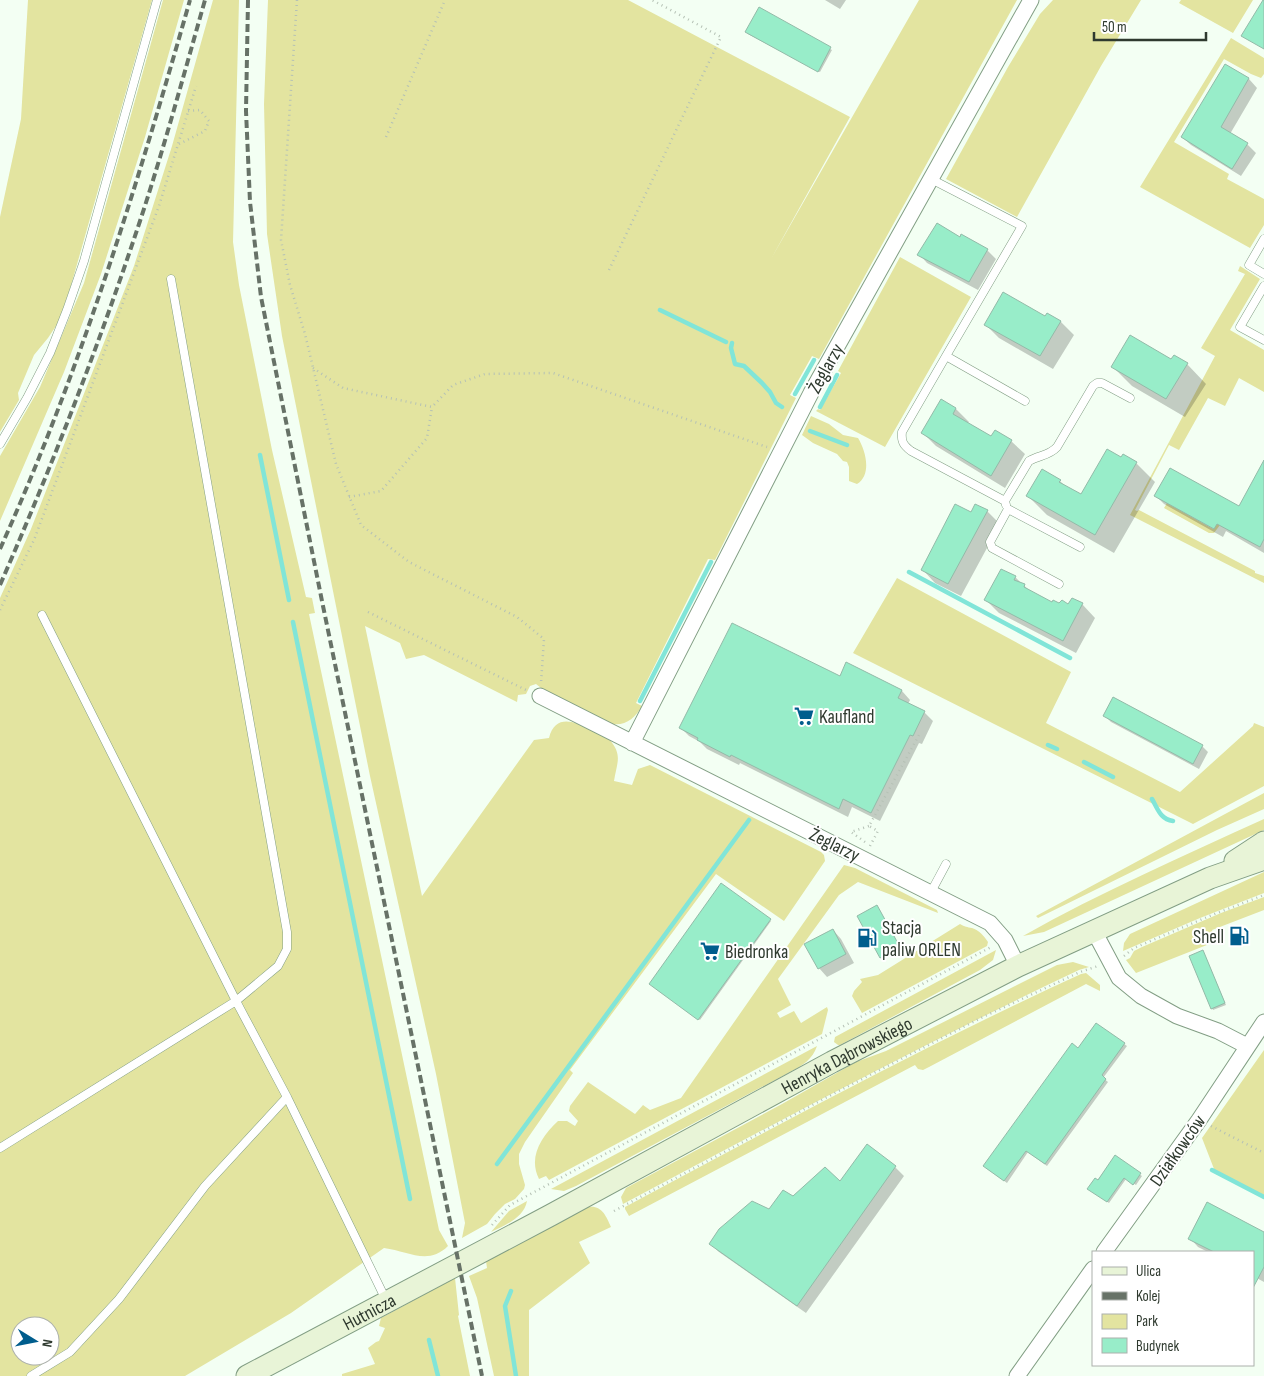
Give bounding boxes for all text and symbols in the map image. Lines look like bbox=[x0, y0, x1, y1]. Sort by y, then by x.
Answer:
scale bar bbox=[1094, 10, 1206, 42]
text: 50 m bbox=[1102, 18, 1127, 37]
street label: Żeglarzy bbox=[803, 339, 850, 398]
supermarket icon: Kaufland bbox=[793, 705, 815, 727]
place label: Kaufland bbox=[819, 706, 874, 729]
street label: Żeglarzy bbox=[805, 823, 864, 868]
place label: Stacja paliw ORLEN bbox=[882, 917, 961, 962]
fuel station icon: Shell bbox=[1228, 925, 1250, 947]
place label: Shell bbox=[1193, 926, 1224, 949]
fuel station icon: Stacja paliw ORLEN bbox=[856, 927, 878, 949]
supermarket icon: Biedronka bbox=[699, 940, 721, 962]
place label: Biedronka bbox=[725, 941, 788, 964]
street label: Henryka Dąbrowskiego bbox=[778, 1013, 917, 1100]
street label: Działkowców bbox=[1145, 1110, 1211, 1191]
legend bbox=[1092, 1251, 1254, 1366]
text: Ulica bbox=[1136, 1262, 1161, 1281]
text: Kolej bbox=[1136, 1287, 1161, 1306]
street label: Hutnicza bbox=[339, 1289, 400, 1336]
text: Park bbox=[1136, 1312, 1158, 1331]
north arrow bbox=[10, 1316, 60, 1366]
text: Budynek bbox=[1136, 1337, 1179, 1356]
text: N bbox=[38, 1338, 56, 1348]

